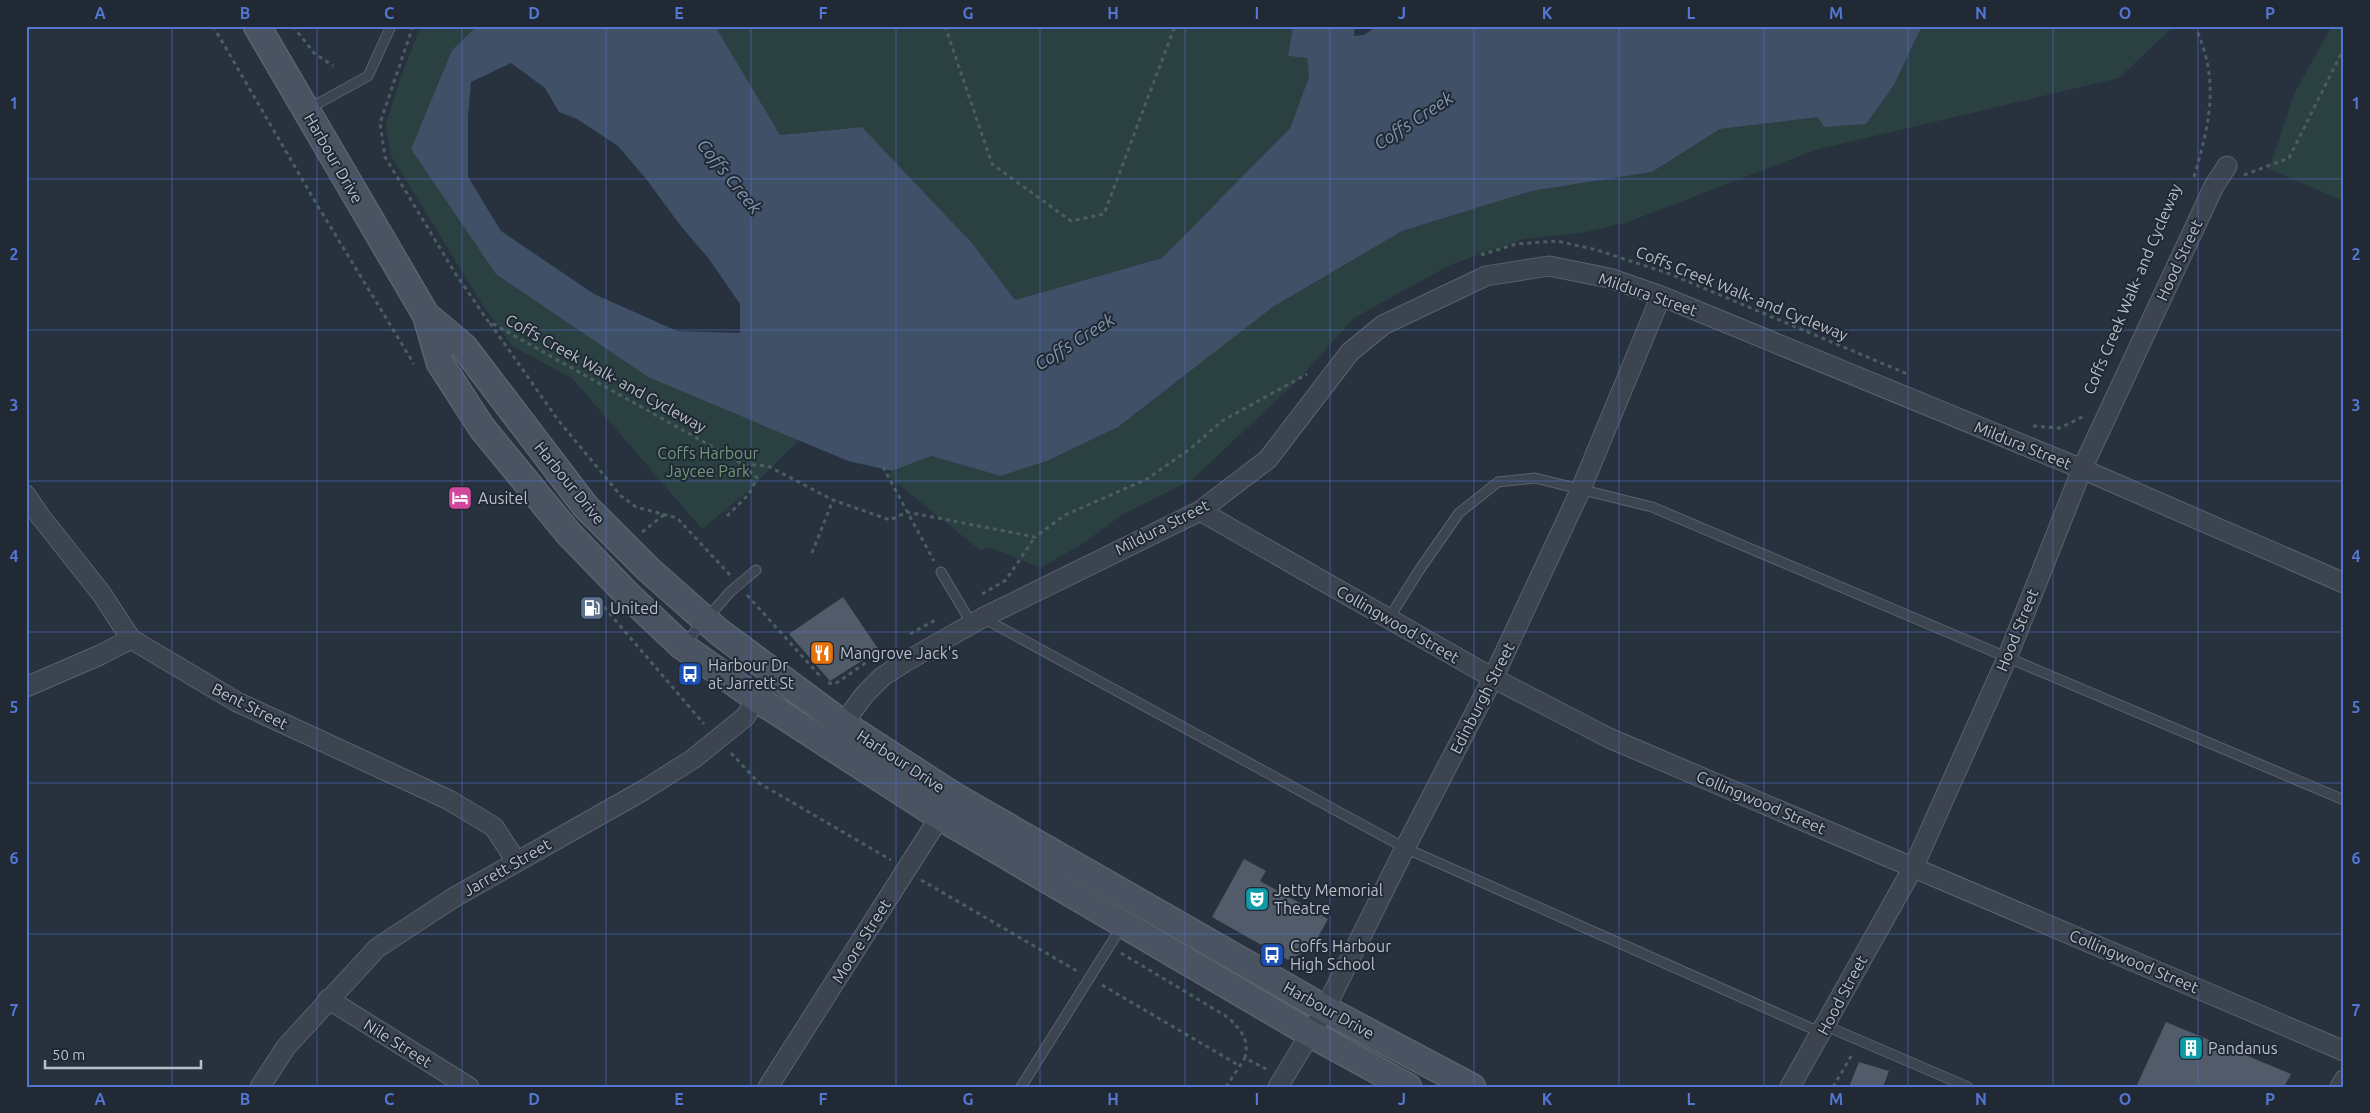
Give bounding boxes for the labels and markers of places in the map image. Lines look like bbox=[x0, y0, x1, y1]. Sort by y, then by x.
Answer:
hotel icon: Ausitel bbox=[447, 485, 473, 511]
place label: Ausitel bbox=[478, 489, 528, 507]
fuel station icon: United bbox=[579, 595, 605, 621]
place label: United bbox=[610, 599, 658, 617]
restaurant icon: Mangrove Jack's bbox=[809, 640, 835, 666]
place label: Mangrove Jack's bbox=[840, 644, 959, 662]
place label: Harbour Dr at Jarrett St bbox=[708, 656, 795, 692]
bus stop icon: Harbour Dr at Jarrett St bbox=[677, 661, 703, 687]
place label: Jetty Memorial Theatre bbox=[1274, 881, 1383, 917]
theatre icon: Jetty Memorial Theatre bbox=[1244, 886, 1270, 912]
place label: Coffs Harbour High School bbox=[1290, 937, 1391, 973]
bus stop icon: Coffs Harbour High School bbox=[1259, 942, 1285, 968]
building icon: Pandanus bbox=[2178, 1035, 2204, 1061]
place label: Pandanus bbox=[2208, 1039, 2278, 1057]

